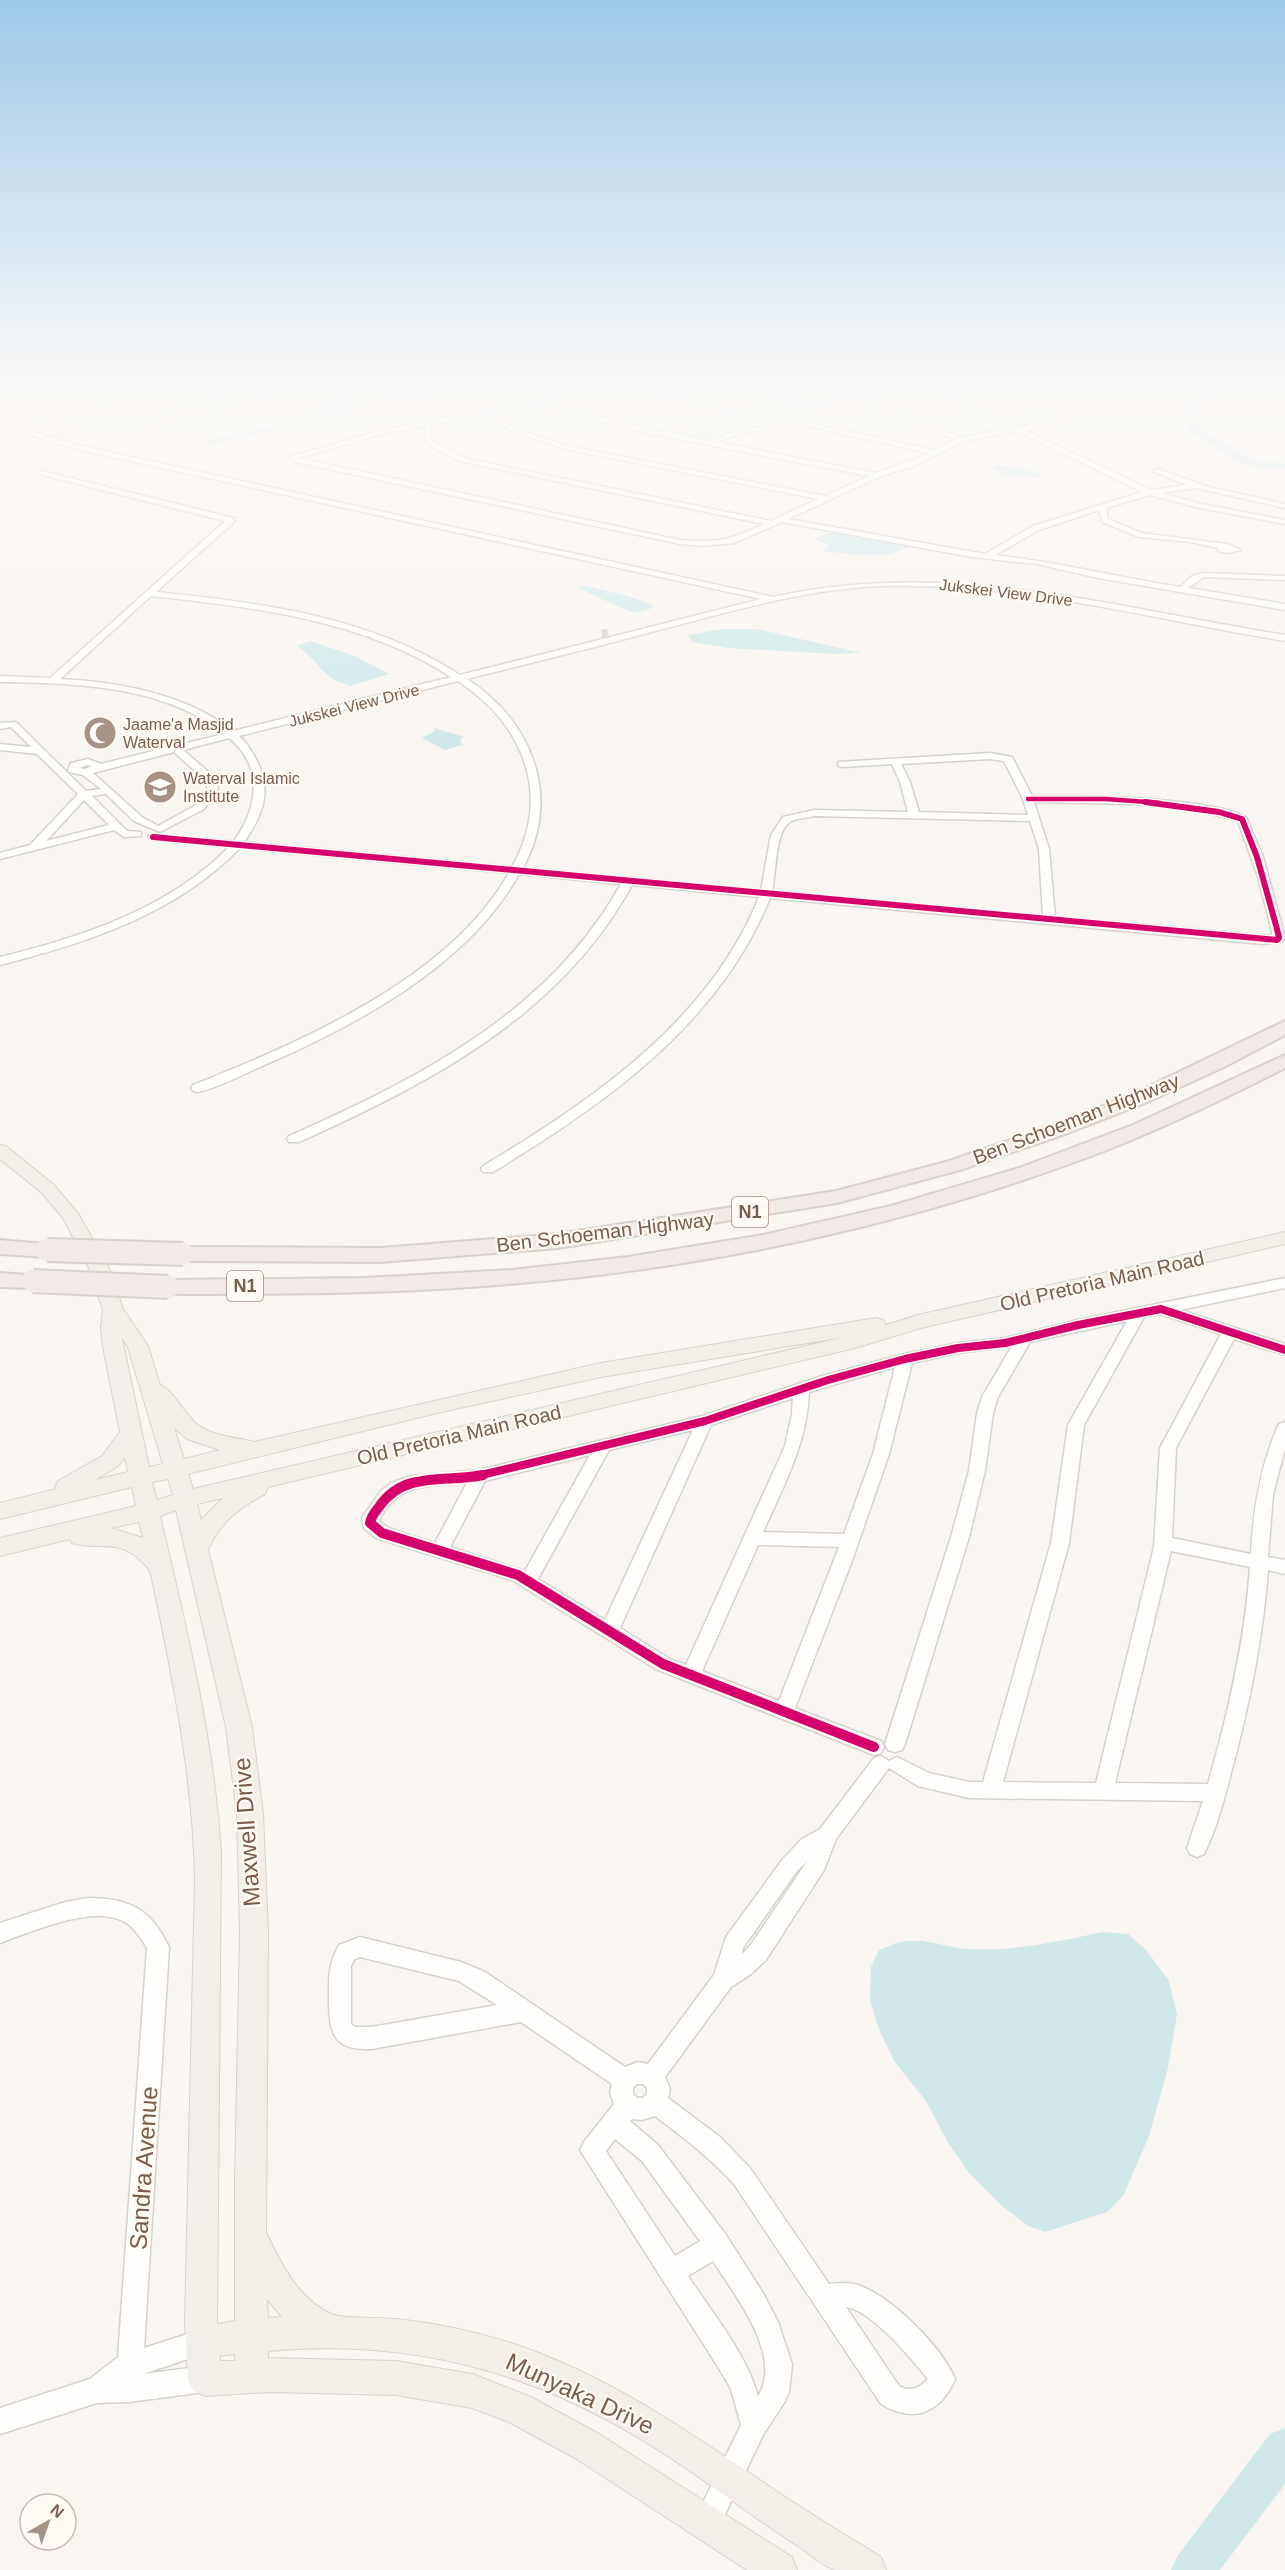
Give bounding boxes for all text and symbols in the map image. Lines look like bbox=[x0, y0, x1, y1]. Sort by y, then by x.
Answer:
street label: Jukskei View Drive bbox=[938, 576, 1074, 609]
street label: Jukskei View Drive bbox=[287, 681, 421, 730]
mosque icon: Jaame'a Masjid Waterval bbox=[82, 715, 118, 751]
place label: Jaame'a Masjid Waterval bbox=[123, 716, 234, 751]
school or university icon: Waterval Islamic Institute bbox=[142, 769, 178, 805]
place label: Waterval Islamic Institute bbox=[183, 770, 300, 805]
street label: Ben Schoeman Highway bbox=[970, 1069, 1182, 1169]
road number: N1 bbox=[732, 1197, 768, 1227]
street label: Ben Schoeman Highway bbox=[495, 1208, 715, 1256]
street label: Old Pretoria Main Road bbox=[998, 1247, 1206, 1315]
road number: N1 bbox=[227, 1271, 263, 1301]
street label: Old Pretoria Main Road bbox=[355, 1401, 563, 1469]
street label: Maxwell Drive bbox=[228, 1757, 265, 1907]
street label: Sandra Avenue bbox=[124, 2085, 163, 2251]
street label: Munyaka Drive bbox=[502, 2347, 658, 2440]
north arrow bbox=[18, 2492, 78, 2552]
text: N bbox=[47, 2501, 67, 2521]

